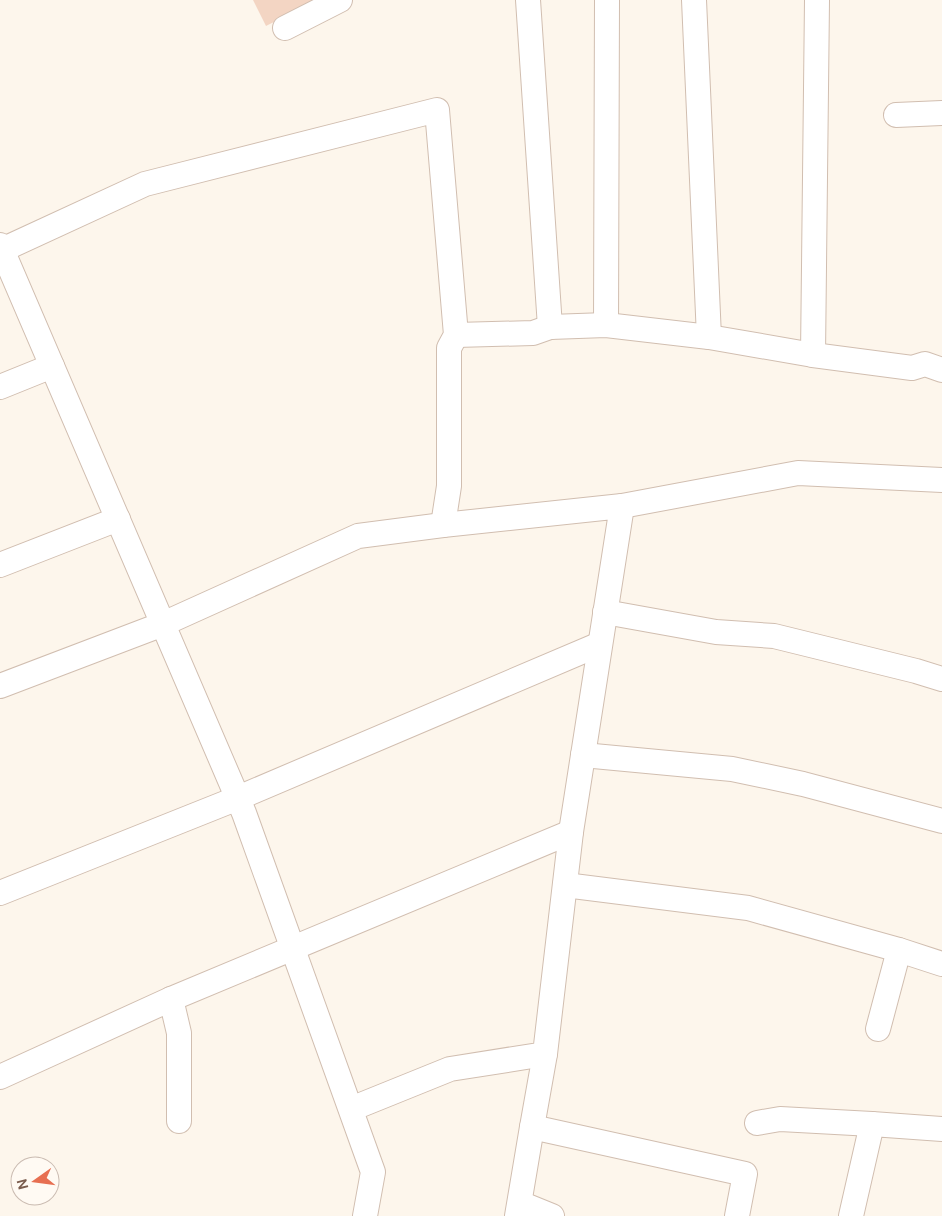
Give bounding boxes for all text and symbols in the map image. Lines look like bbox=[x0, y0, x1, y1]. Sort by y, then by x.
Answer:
north arrow bbox=[10, 1156, 60, 1206]
text: N bbox=[12, 1177, 32, 1191]

